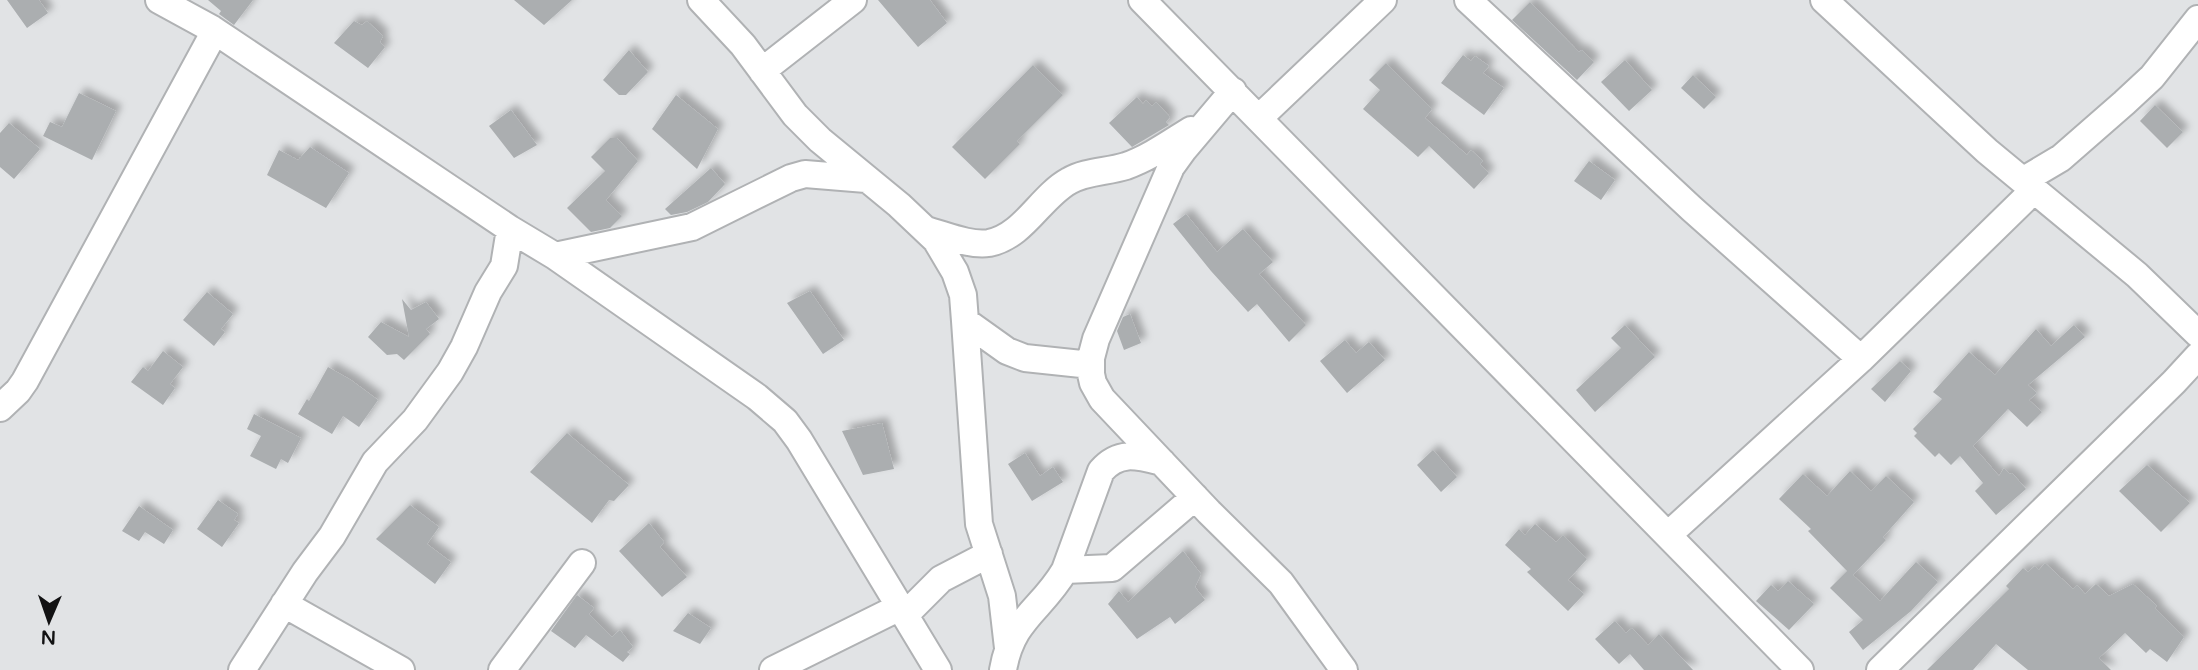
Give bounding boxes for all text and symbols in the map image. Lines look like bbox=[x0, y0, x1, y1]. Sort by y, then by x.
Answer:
north arrow bbox=[14, 586, 84, 656]
text: N bbox=[40, 626, 56, 648]

